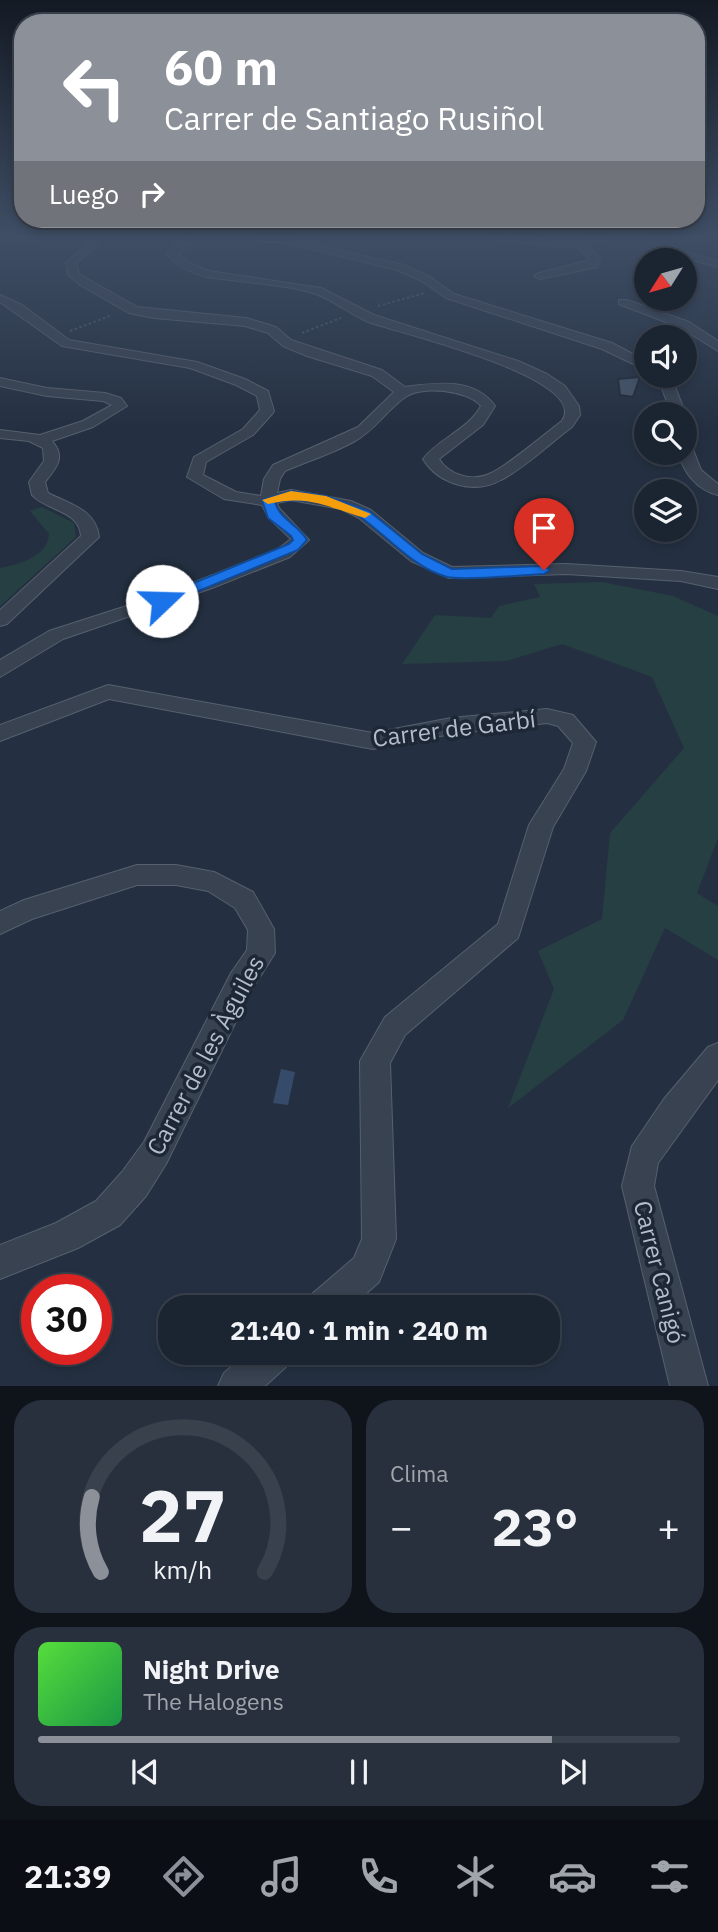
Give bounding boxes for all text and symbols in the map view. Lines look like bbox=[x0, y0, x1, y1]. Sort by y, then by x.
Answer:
text: 60 m bbox=[164, 35, 278, 98]
icon: left bbox=[49, 42, 140, 133]
text: Carrer de Santiago Rusiñol bbox=[164, 97, 544, 139]
icon: right bbox=[133, 175, 171, 213]
text: Luego bbox=[49, 177, 119, 211]
north arrow bbox=[634, 248, 696, 312]
map controls bbox=[634, 248, 697, 542]
button: sound bbox=[634, 325, 697, 388]
button: search bbox=[634, 402, 697, 465]
button: layers bbox=[634, 479, 697, 542]
pin bbox=[514, 498, 574, 570]
icon: arrive bbox=[525, 509, 563, 547]
position arrow bbox=[125, 564, 199, 638]
street label: Carrer de Garbí bbox=[371, 702, 537, 754]
street label: Carrer de les Àguiles bbox=[139, 950, 271, 1160]
street label: Carrer Canigó bbox=[627, 1197, 693, 1347]
speed limit sign: 30 bbox=[21, 1274, 112, 1365]
text: 21:40 · 1 min · 240 m bbox=[230, 1313, 488, 1347]
text: Clima bbox=[390, 1458, 449, 1488]
text: 27 bbox=[139, 1468, 227, 1563]
text: 23° bbox=[492, 1493, 578, 1560]
text: − bbox=[390, 1502, 413, 1551]
text: + bbox=[657, 1502, 680, 1551]
text: km/h bbox=[154, 1553, 212, 1586]
text: Night Drive bbox=[143, 1652, 280, 1686]
text: The Halogens bbox=[143, 1686, 284, 1716]
icon: previous bbox=[126, 1753, 164, 1791]
icon: pause bbox=[340, 1753, 378, 1791]
icon: next bbox=[554, 1753, 592, 1791]
icon: directions bbox=[159, 1852, 208, 1901]
icon: music bbox=[257, 1852, 306, 1901]
icon: phone bbox=[354, 1852, 403, 1901]
icon: climate bbox=[451, 1852, 500, 1901]
icon: car bbox=[548, 1852, 597, 1901]
icon: filters bbox=[645, 1852, 694, 1901]
text: 21:39 bbox=[24, 1855, 111, 1897]

